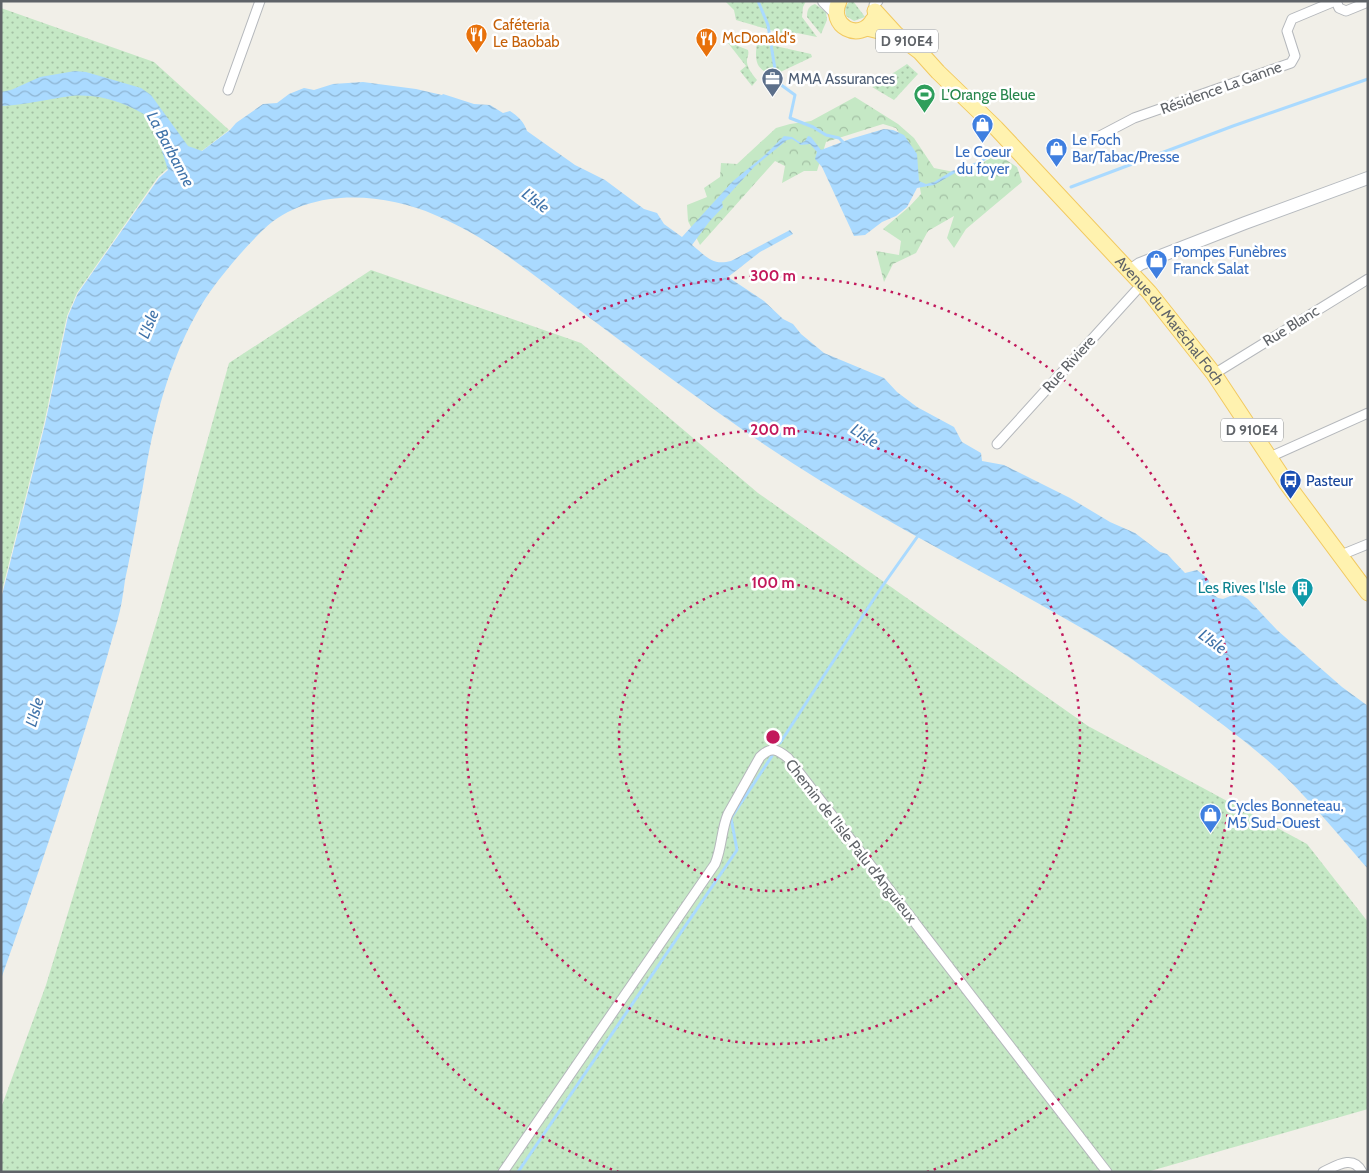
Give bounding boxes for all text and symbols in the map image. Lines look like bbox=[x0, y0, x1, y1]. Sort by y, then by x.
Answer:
place label: Caféteria Le Baobab bbox=[493, 16, 560, 51]
restaurant icon: Caféteria Le Baobab bbox=[465, 22, 489, 53]
restaurant icon: McDonald's bbox=[694, 26, 718, 57]
place label: McDonald's bbox=[722, 29, 796, 47]
road number: D 910E4 bbox=[876, 29, 938, 52]
street label: Résidence La Ganne bbox=[1158, 58, 1284, 118]
office icon: MMA Assurances bbox=[760, 67, 784, 98]
place label: MMA Assurances bbox=[788, 70, 895, 88]
sports icon: L'Orange Bleue bbox=[913, 83, 937, 114]
place label: L'Orange Bleue bbox=[941, 86, 1036, 104]
water label: La Barbanne bbox=[143, 108, 198, 190]
shop icon: Le Coeur du foyer bbox=[971, 112, 995, 143]
place label: Le Foch Bar/Tabac/Presse bbox=[1072, 131, 1180, 166]
shop icon: Le Foch Bar/Tabac/Presse bbox=[1044, 137, 1068, 168]
place label: Le Coeur du foyer bbox=[955, 143, 1011, 178]
water label: L'Isle bbox=[518, 184, 553, 217]
place label: Pompes Funèbres Franck Salat bbox=[1173, 243, 1286, 278]
shop icon: Pompes Funèbres Franck Salat bbox=[1145, 249, 1169, 280]
street label: Avenue du Maréchal Foch bbox=[1111, 252, 1228, 388]
text: 300 m bbox=[750, 267, 796, 285]
street label: Rue Blanc bbox=[1260, 302, 1322, 350]
water label: L'Isle bbox=[134, 307, 163, 341]
street label: Rue Riviere bbox=[1039, 332, 1099, 396]
road number: D 910E4 bbox=[1221, 418, 1283, 442]
water label: L'Isle bbox=[847, 419, 882, 451]
text: 200 m bbox=[750, 421, 796, 439]
bus stop icon: Pasteur bbox=[1278, 469, 1302, 500]
place label: Pasteur bbox=[1306, 472, 1353, 490]
text: 100 m bbox=[751, 574, 795, 592]
building icon: Les Rives l'Isle bbox=[1290, 576, 1314, 607]
place label: Les Rives l'Isle bbox=[1198, 579, 1286, 597]
water label: L'Isle bbox=[1195, 625, 1230, 658]
water label: L'Isle bbox=[21, 695, 48, 729]
centre of rings bbox=[764, 728, 782, 746]
street label: Chemin de l'Isle Palu d’Anguieux bbox=[782, 756, 920, 926]
place label: Cycles Bonneteau, M5 Sud-Ouest bbox=[1227, 797, 1344, 832]
shop icon: Cycles Bonneteau, M5 Sud-Ouest bbox=[1199, 803, 1223, 834]

